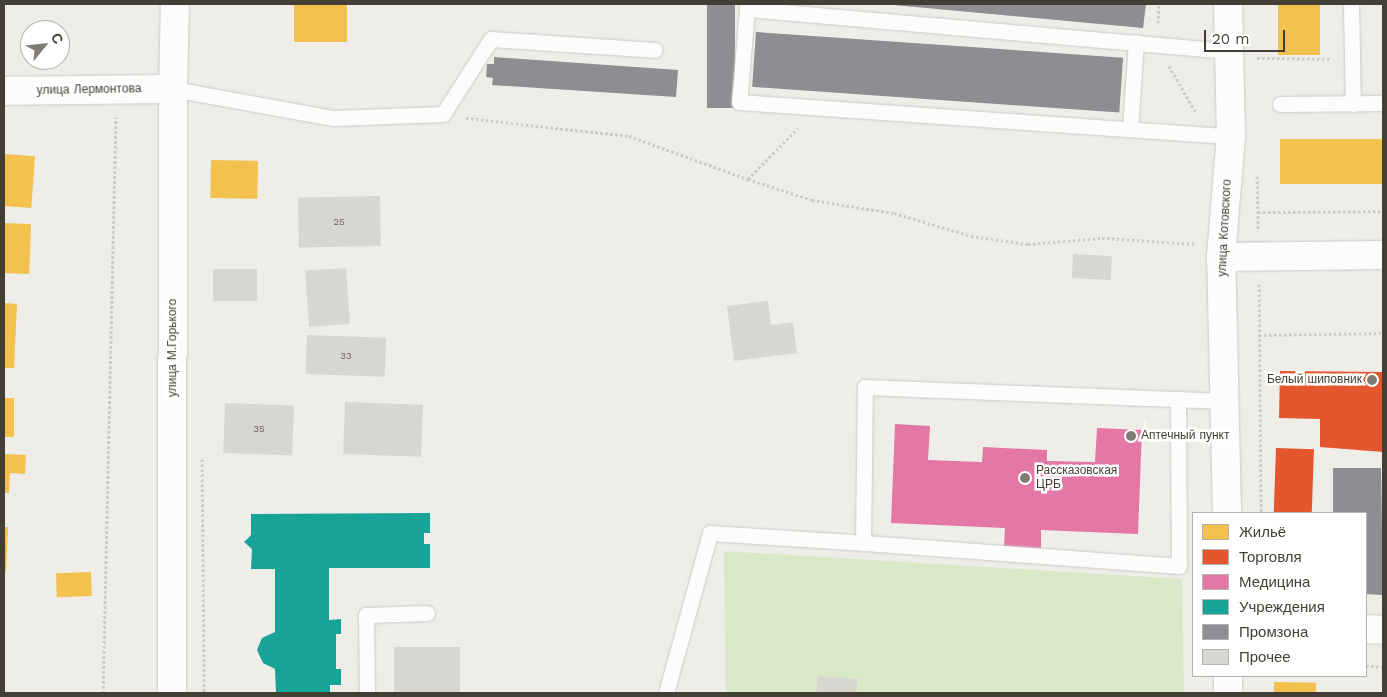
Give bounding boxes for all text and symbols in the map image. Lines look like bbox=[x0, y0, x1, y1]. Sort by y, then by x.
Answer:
north arrow bbox=[20, 20, 70, 70]
scale bar bbox=[1207, 20, 1288, 52]
text: С bbox=[48, 30, 67, 47]
text: 20 m bbox=[1212, 30, 1250, 48]
street label: улица Лермонтова bbox=[36, 82, 142, 98]
street label: улица Котовского bbox=[1215, 179, 1235, 277]
house number: 25 bbox=[333, 216, 345, 228]
street label: улица М.Горького bbox=[166, 299, 180, 397]
house number: 33 bbox=[340, 350, 352, 362]
place label: Белый шиповник bbox=[1267, 373, 1362, 387]
marker: Белый шиповник bbox=[1366, 374, 1378, 386]
house number: 35 bbox=[253, 423, 265, 435]
place label: Аптечный пункт bbox=[1141, 429, 1229, 443]
marker: Аптечный пункт bbox=[1125, 430, 1137, 442]
place label: Рассказовская ЦРБ bbox=[1036, 464, 1117, 492]
marker: Рассказовская ЦРБ bbox=[1018, 471, 1032, 485]
legend bbox=[1192, 512, 1367, 677]
text: Жильё bbox=[1239, 523, 1286, 541]
text: Торговля bbox=[1239, 548, 1302, 566]
text: Медицина bbox=[1239, 573, 1310, 591]
text: Учреждения bbox=[1239, 598, 1325, 616]
text: Промзона bbox=[1239, 623, 1308, 641]
text: Прочее bbox=[1239, 648, 1291, 666]

